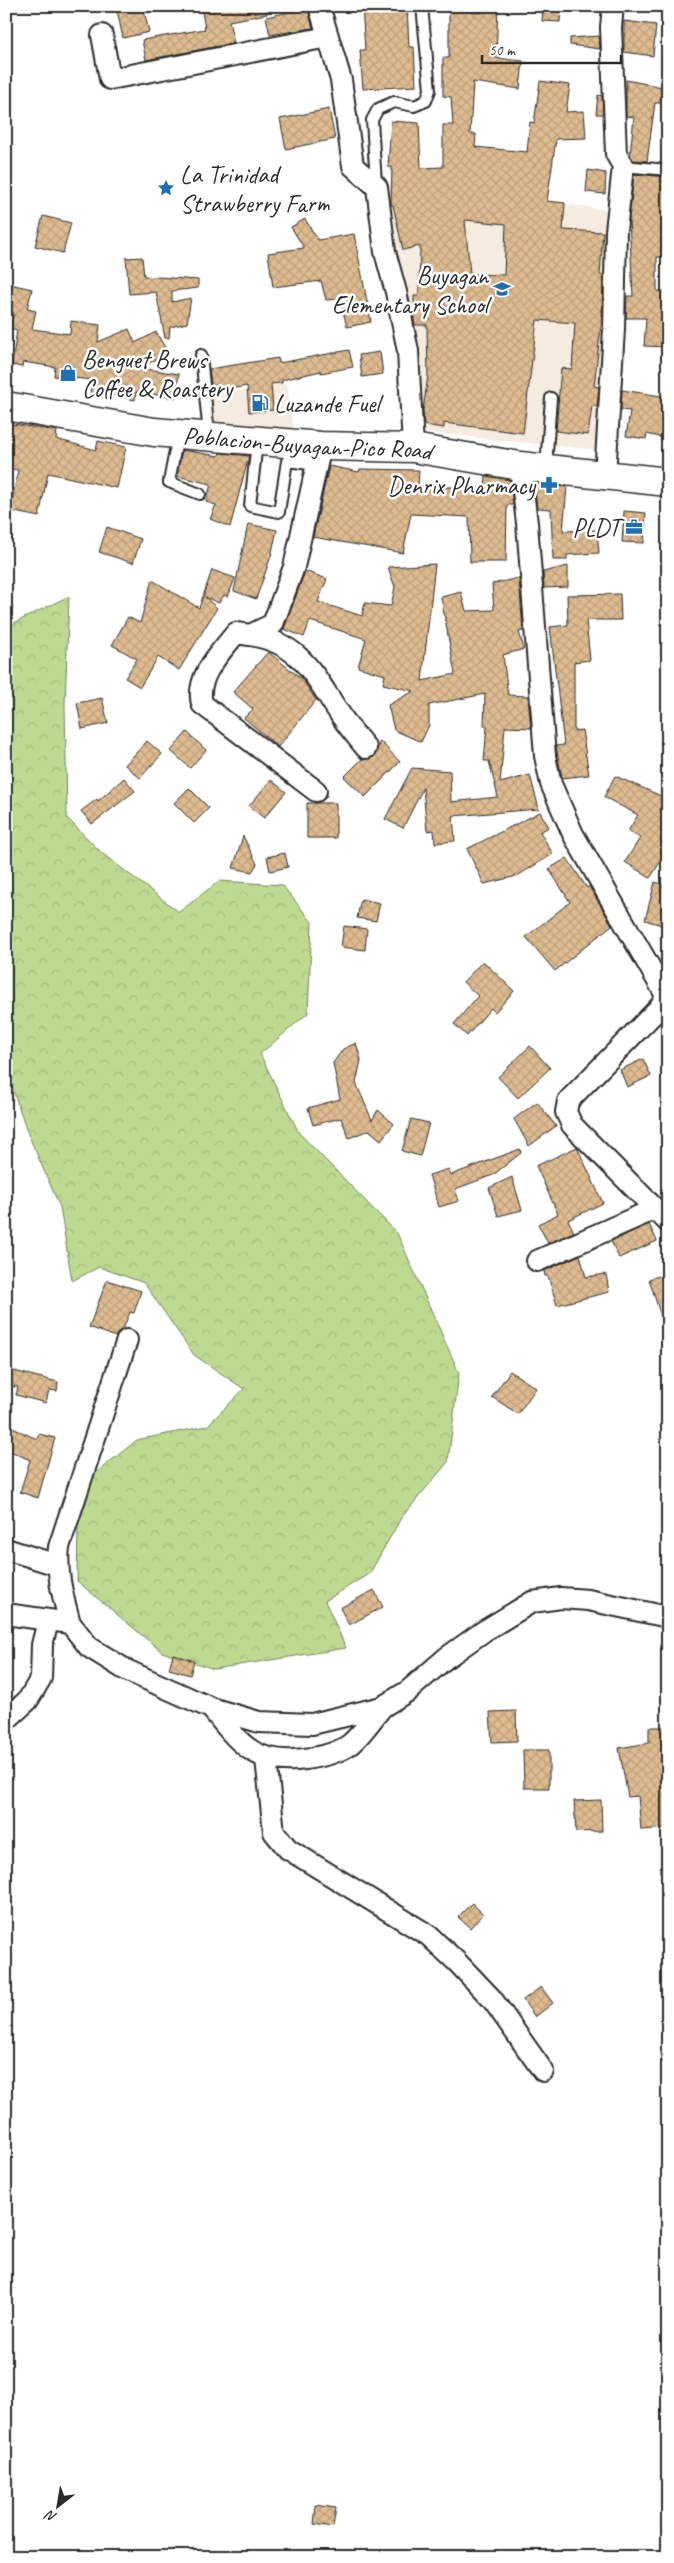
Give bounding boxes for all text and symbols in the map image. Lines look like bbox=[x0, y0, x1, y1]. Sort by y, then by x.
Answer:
scale bar bbox=[482, 32, 620, 64]
text: 50 m bbox=[489, 41, 516, 60]
place label: La Trinidad Strawberry Farm bbox=[180, 159, 330, 220]
place icon: La Trinidad Strawberry Farm bbox=[156, 178, 176, 198]
place label: Buyagan Elementary School bbox=[332, 260, 493, 321]
school or university icon: Buyagan Elementary School bbox=[492, 279, 512, 299]
place label: Benguet Brews Coffee & Roastery bbox=[82, 344, 235, 405]
shop icon: Benguet Brews Coffee & Roastery bbox=[58, 363, 78, 383]
place label: Luzande Fuel bbox=[274, 388, 384, 420]
fuel station icon: Luzande Fuel bbox=[250, 393, 270, 413]
street label: Poblacion-Buyagan-Pico Road bbox=[182, 419, 438, 469]
place label: Denrix Pharmacy bbox=[388, 470, 536, 502]
pharmacy icon: Denrix Pharmacy bbox=[539, 475, 559, 495]
place label: PLDT bbox=[573, 512, 626, 544]
office icon: PLDT bbox=[624, 517, 644, 537]
north arrow bbox=[32, 2480, 82, 2530]
text: N bbox=[41, 2506, 60, 2526]

